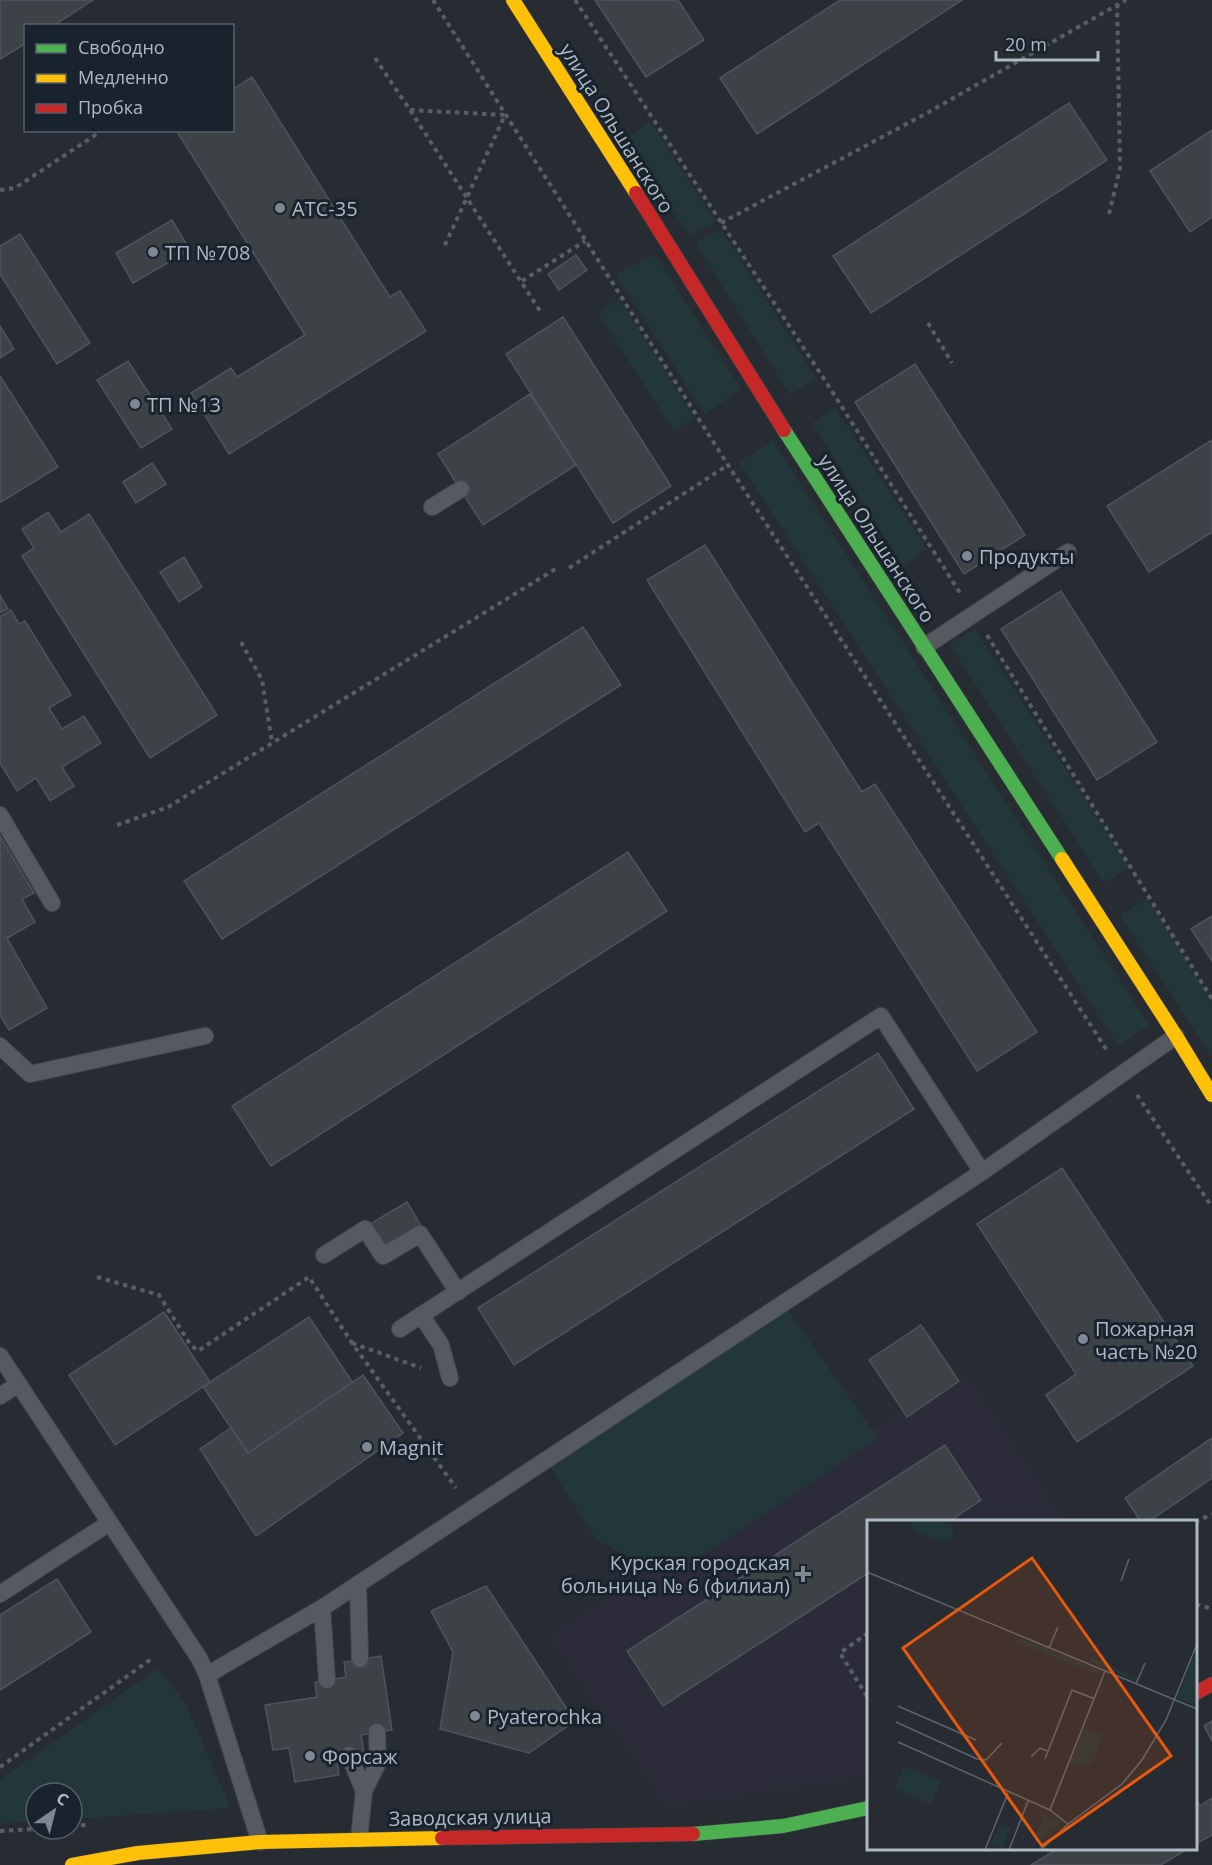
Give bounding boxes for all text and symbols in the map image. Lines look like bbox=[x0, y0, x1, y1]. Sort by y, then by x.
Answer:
legend bbox=[24, 24, 234, 132]
scale bar bbox=[996, 24, 1098, 62]
text: 20 m bbox=[1005, 32, 1047, 56]
text: Свободно bbox=[78, 35, 165, 59]
street label: улица Ольшанского bbox=[554, 38, 680, 218]
text: Медленно bbox=[78, 65, 169, 89]
text: Пробка bbox=[78, 95, 143, 119]
place label: АТС-35 bbox=[292, 195, 358, 222]
marker: АТС-35 bbox=[273, 201, 287, 215]
place label: ТП №708 bbox=[165, 239, 250, 266]
marker: ТП №708 bbox=[146, 245, 160, 259]
place label: ТП №13 bbox=[147, 391, 221, 418]
marker: ТП №13 bbox=[128, 397, 142, 411]
street label: улица Ольшанского bbox=[812, 448, 942, 628]
place label: Продукты bbox=[979, 543, 1074, 570]
marker: Продукты bbox=[960, 549, 974, 563]
place label: Пожарная часть №20 bbox=[1095, 1315, 1197, 1365]
marker: Пожарная часть №20 bbox=[1076, 1332, 1090, 1346]
place label: Magnit bbox=[379, 1434, 443, 1461]
marker: Magnit bbox=[360, 1440, 374, 1454]
inset map bbox=[867, 1520, 1197, 1850]
place label: Курская городская больница № 6 (филиал) bbox=[561, 1549, 790, 1599]
marker: Курская городская больница № 6 (филиал) bbox=[794, 1565, 812, 1583]
place label: Pyaterochka bbox=[487, 1703, 602, 1730]
marker: Pyaterochka bbox=[468, 1709, 482, 1723]
place label: Форсаж bbox=[322, 1743, 398, 1770]
marker: Форсаж bbox=[303, 1749, 317, 1763]
north arrow bbox=[24, 1781, 84, 1841]
text: С bbox=[52, 1787, 73, 1811]
street label: Заводская улица bbox=[388, 1802, 552, 1832]

